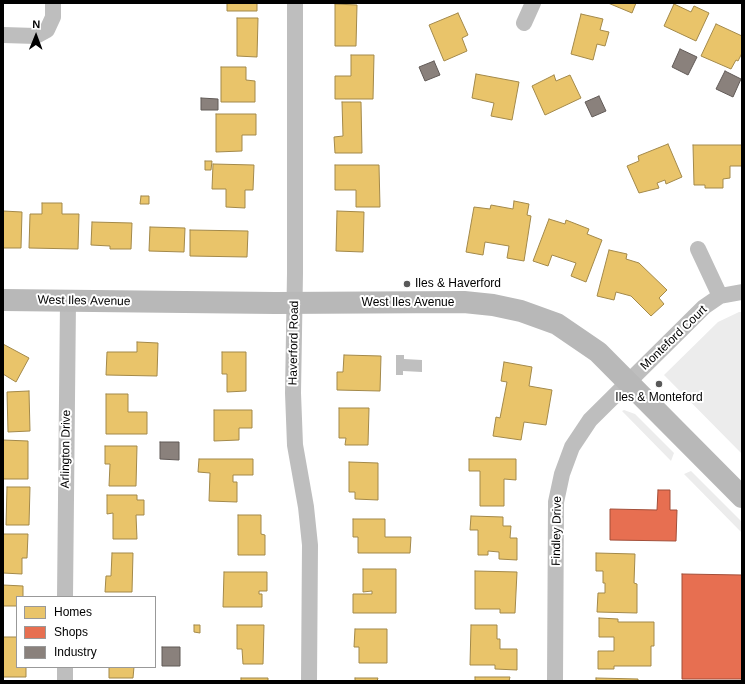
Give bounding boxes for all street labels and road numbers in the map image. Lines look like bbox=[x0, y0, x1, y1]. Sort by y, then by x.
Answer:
street label: West Iles Avenue bbox=[37, 293, 131, 309]
street label: West Iles Avenue bbox=[362, 296, 454, 310]
street label: Haverford Road bbox=[286, 301, 302, 385]
street label: Monteford Court bbox=[638, 303, 710, 373]
street label: Arlington Drive bbox=[58, 410, 74, 488]
street label: Findley Drive bbox=[549, 496, 565, 566]

